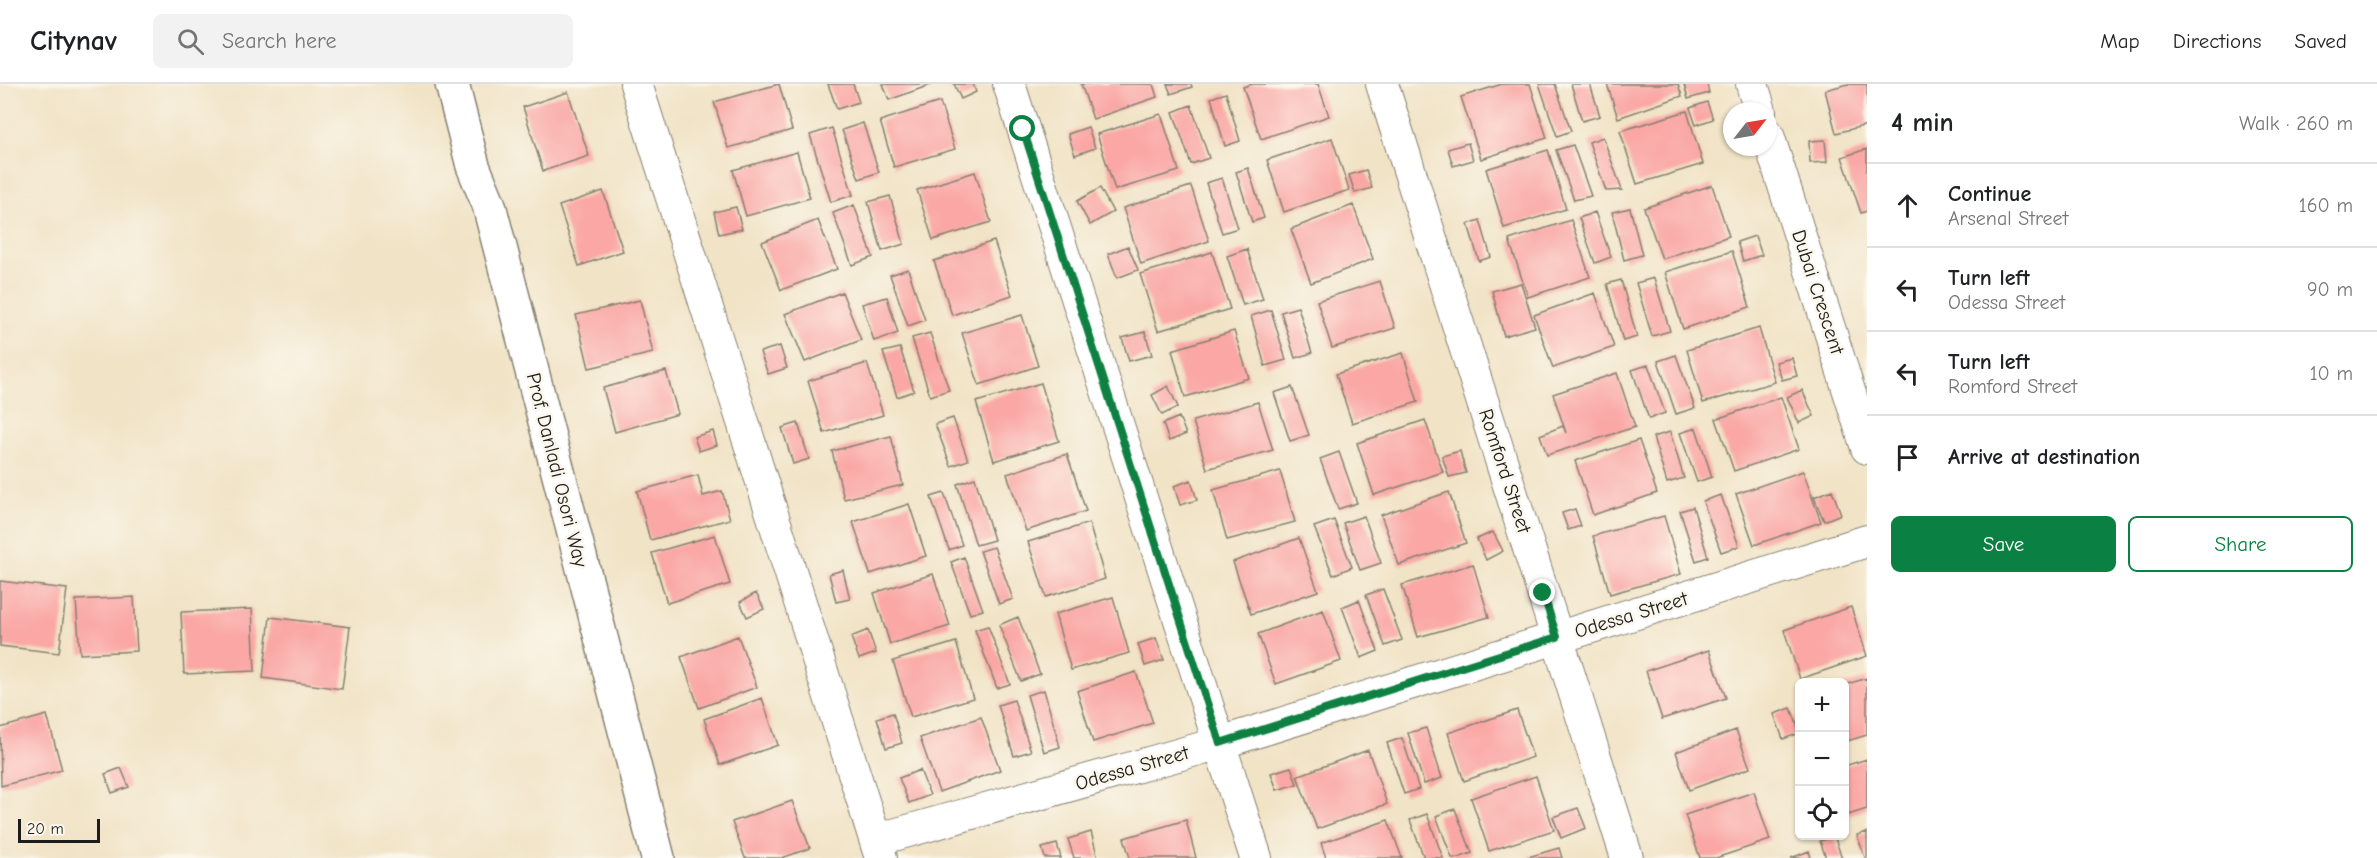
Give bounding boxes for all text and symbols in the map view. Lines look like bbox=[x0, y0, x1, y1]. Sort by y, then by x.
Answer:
search box bbox=[153, 14, 573, 68]
text: Citynav bbox=[30, 25, 117, 57]
icon: search bbox=[174, 25, 207, 58]
text: Search here bbox=[222, 28, 336, 54]
text: Map bbox=[2100, 29, 2140, 53]
text: Directions bbox=[2173, 29, 2262, 53]
text: Saved bbox=[2295, 29, 2347, 53]
north arrow bbox=[1723, 102, 1777, 156]
text: 4 min bbox=[1891, 108, 1954, 138]
text: Walk · 260 m bbox=[2239, 112, 2353, 135]
route start bbox=[1009, 115, 1035, 141]
text: Continue bbox=[1948, 181, 2031, 207]
icon: ahead bbox=[1891, 189, 1924, 222]
text: 160 m bbox=[2299, 194, 2353, 217]
text: Arsenal Street bbox=[1948, 207, 2068, 230]
street label: Dubai Crescent bbox=[1787, 227, 1849, 358]
text: Turn left bbox=[1948, 265, 2030, 291]
icon: left bbox=[1891, 273, 1924, 306]
text: 90 m bbox=[2307, 278, 2353, 301]
text: Odessa Street bbox=[1948, 291, 2065, 314]
text: Turn left bbox=[1948, 349, 2030, 375]
icon: left bbox=[1891, 357, 1924, 390]
text: 10 m bbox=[2310, 362, 2353, 385]
street label: Prof. Danladi Osori Way bbox=[522, 370, 592, 570]
text: Romford Street bbox=[1948, 375, 2077, 398]
street label: Romford Street bbox=[1474, 406, 1536, 537]
icon: arrive bbox=[1891, 441, 1924, 474]
text: Arrive at destination bbox=[1948, 444, 2140, 470]
button: Save bbox=[1891, 516, 2116, 572]
button: Share bbox=[2128, 516, 2353, 572]
route end bbox=[1529, 579, 1555, 605]
street label: Odessa Street bbox=[1572, 587, 1692, 643]
map controls bbox=[1795, 678, 1849, 840]
button: + bbox=[1795, 678, 1849, 732]
button: − bbox=[1795, 732, 1849, 786]
street label: Odessa Street bbox=[1073, 740, 1193, 795]
button: locate bbox=[1795, 786, 1849, 840]
scale bar bbox=[18, 816, 100, 844]
text: 20 m bbox=[27, 820, 64, 838]

